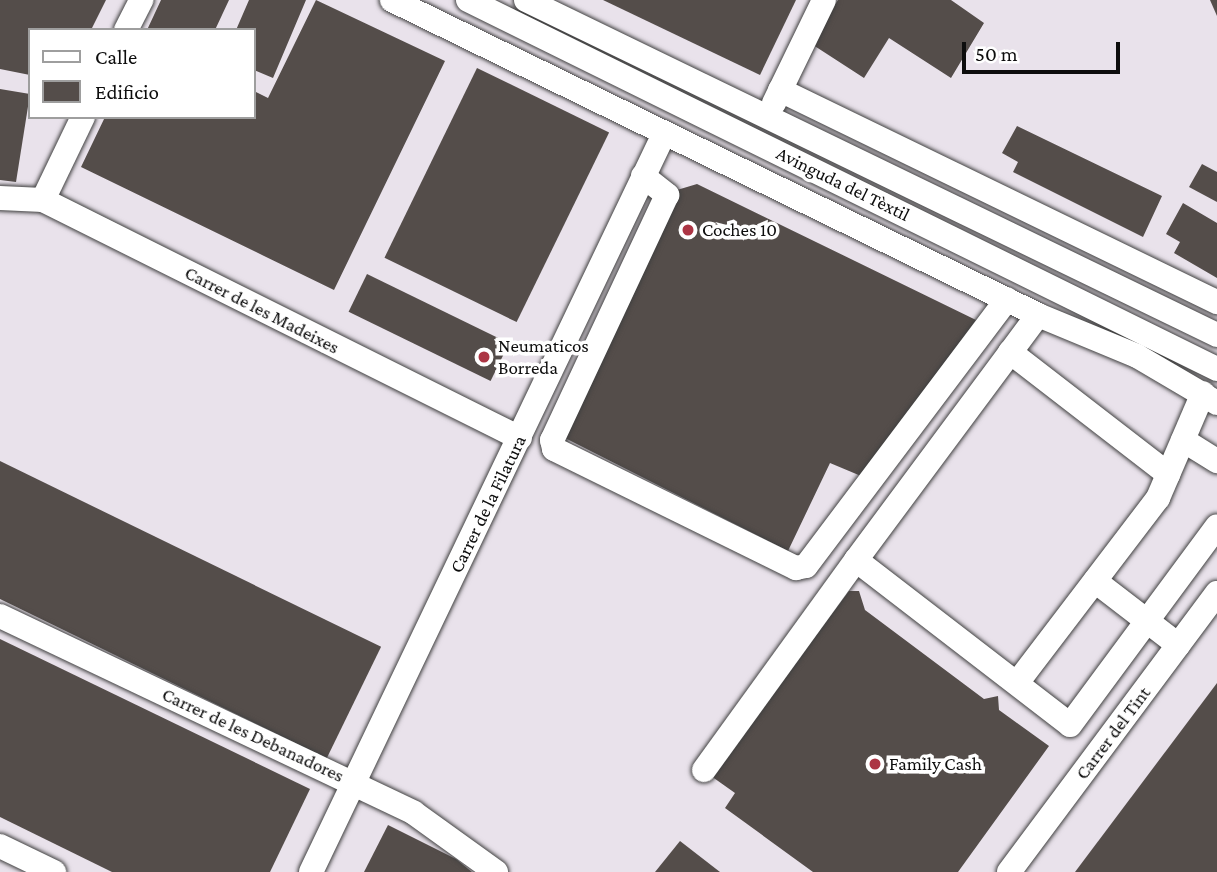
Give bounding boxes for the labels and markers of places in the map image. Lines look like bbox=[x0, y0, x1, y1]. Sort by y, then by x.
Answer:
place label: Coches 10 bbox=[702, 219, 777, 241]
marker: Coches 10 bbox=[680, 222, 696, 238]
place label: Neumaticos Borreda bbox=[498, 335, 589, 379]
marker: Neumaticos Borreda bbox=[476, 349, 492, 365]
place label: Family Cash bbox=[889, 753, 982, 775]
marker: Family Cash bbox=[867, 756, 883, 772]

